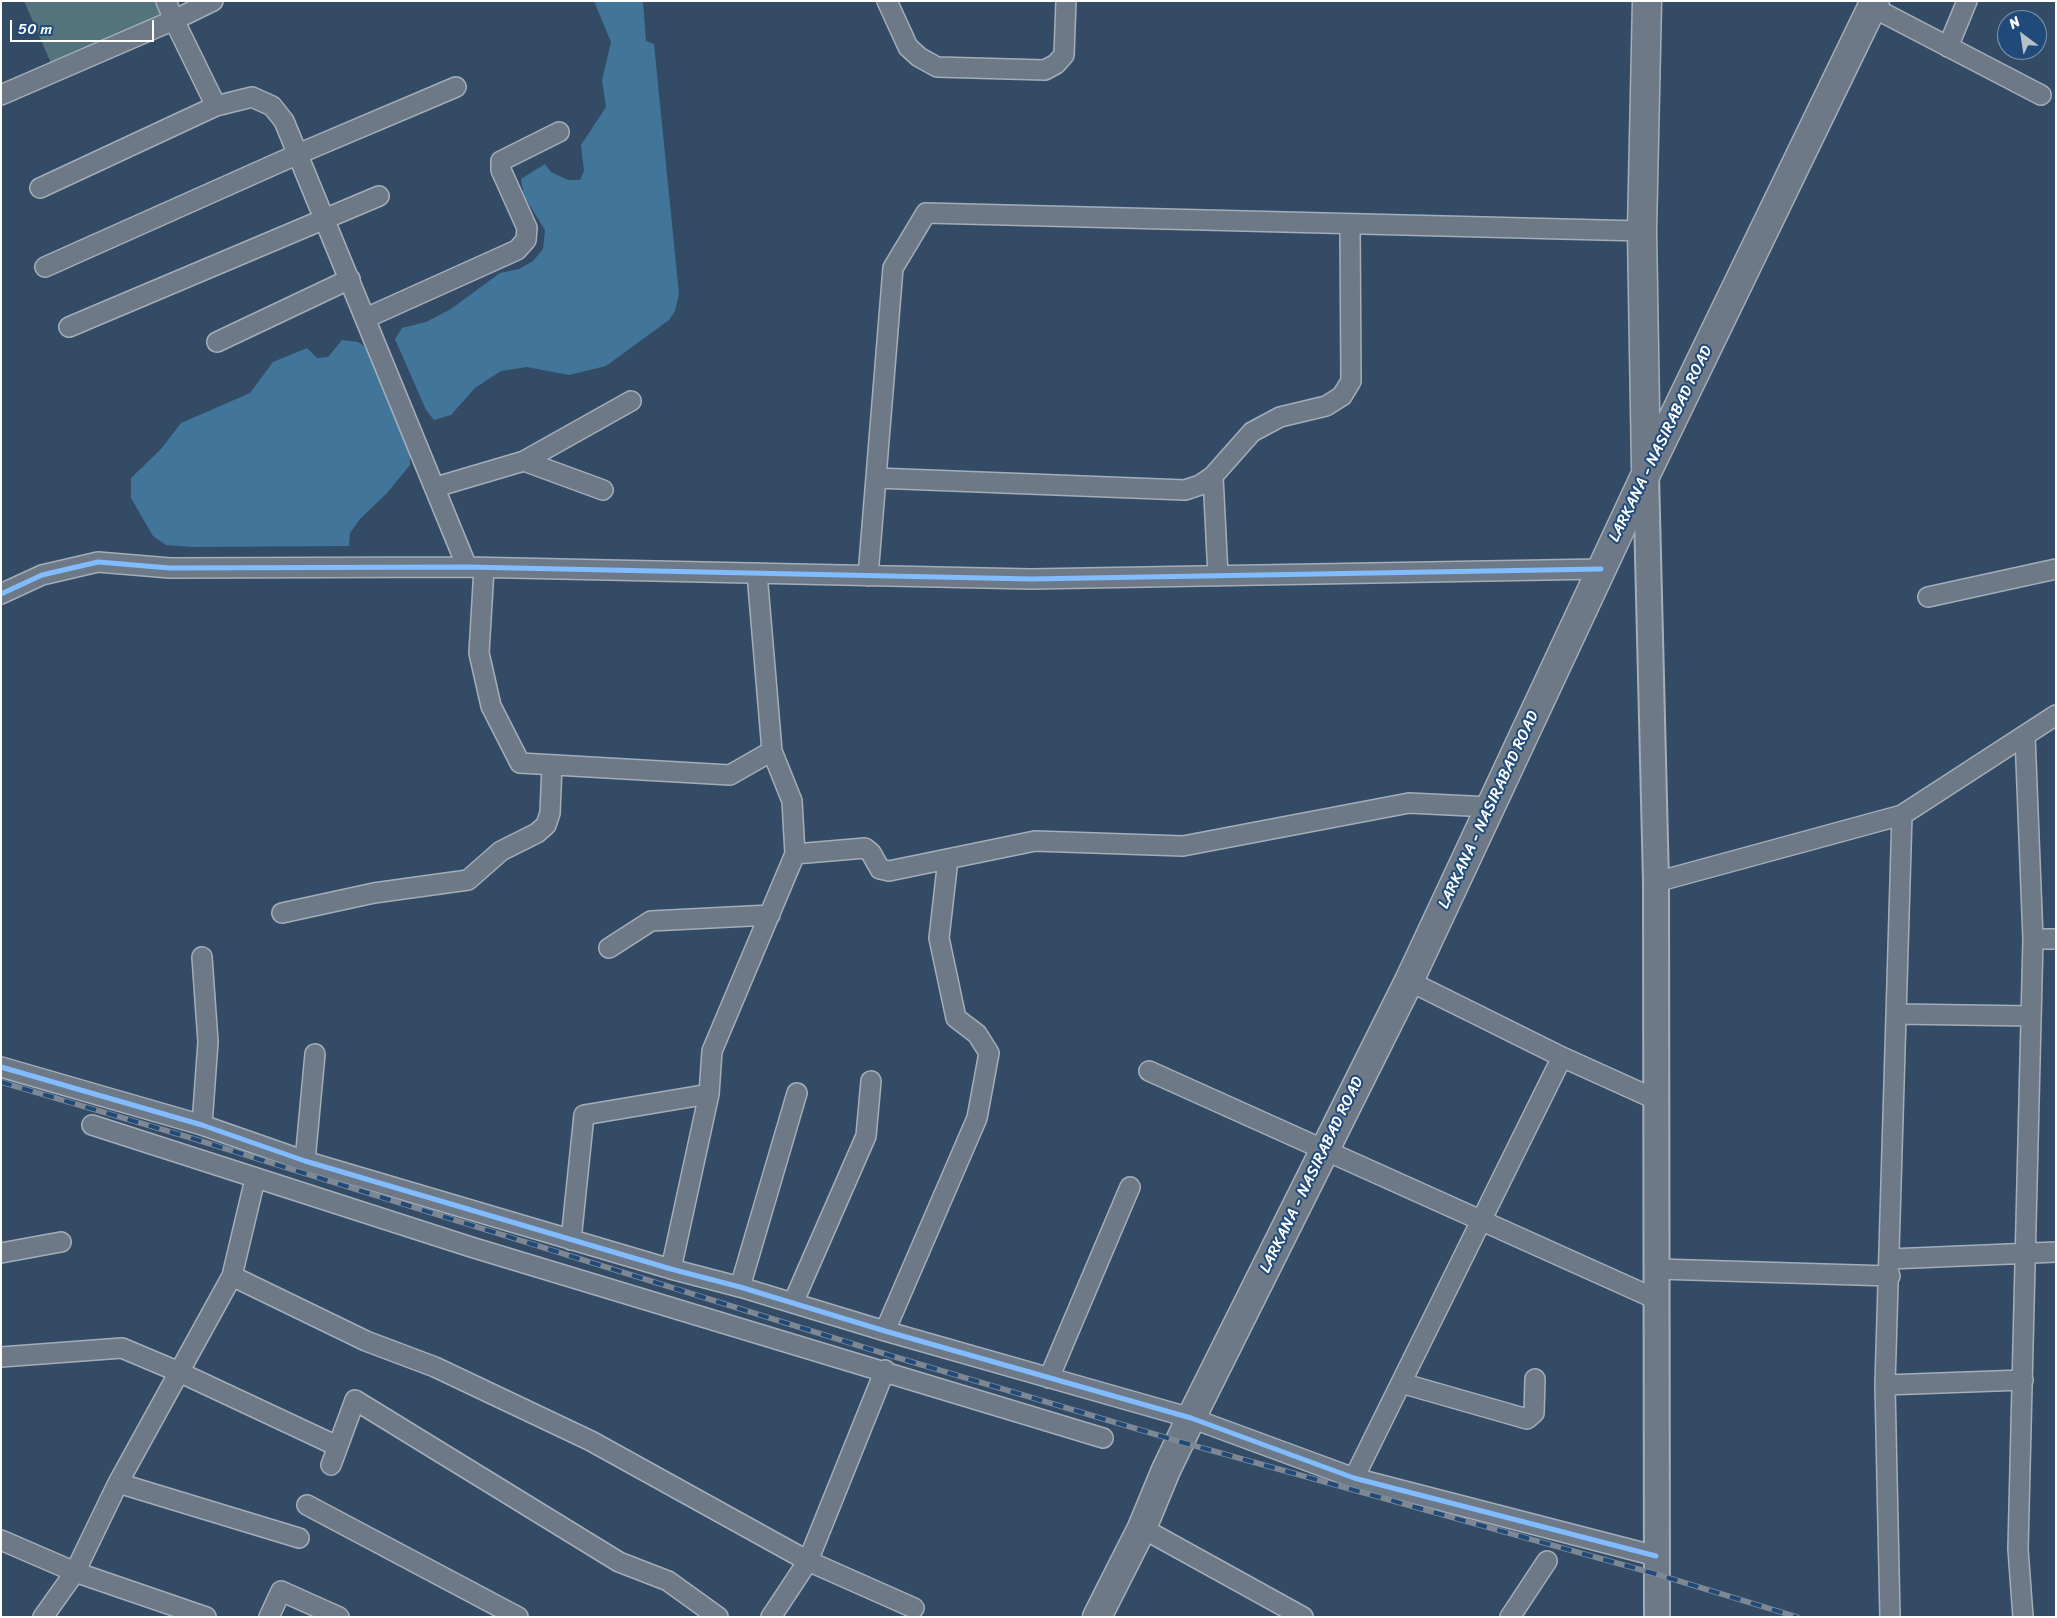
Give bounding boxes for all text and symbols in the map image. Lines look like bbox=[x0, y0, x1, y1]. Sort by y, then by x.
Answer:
text: N bbox=[2004, 9, 2025, 36]
scale bar bbox=[12, 10, 156, 42]
north arrow bbox=[1997, 10, 2047, 60]
text: 50 m bbox=[18, 16, 52, 42]
street label: LARKANA - NASIRABAD ROAD bbox=[1605, 343, 1717, 545]
street label: LARKANA - NASIRABAD ROAD bbox=[1435, 708, 1543, 912]
street label: LARKANA - NASIRABAD ROAD bbox=[1256, 1074, 1368, 1276]

